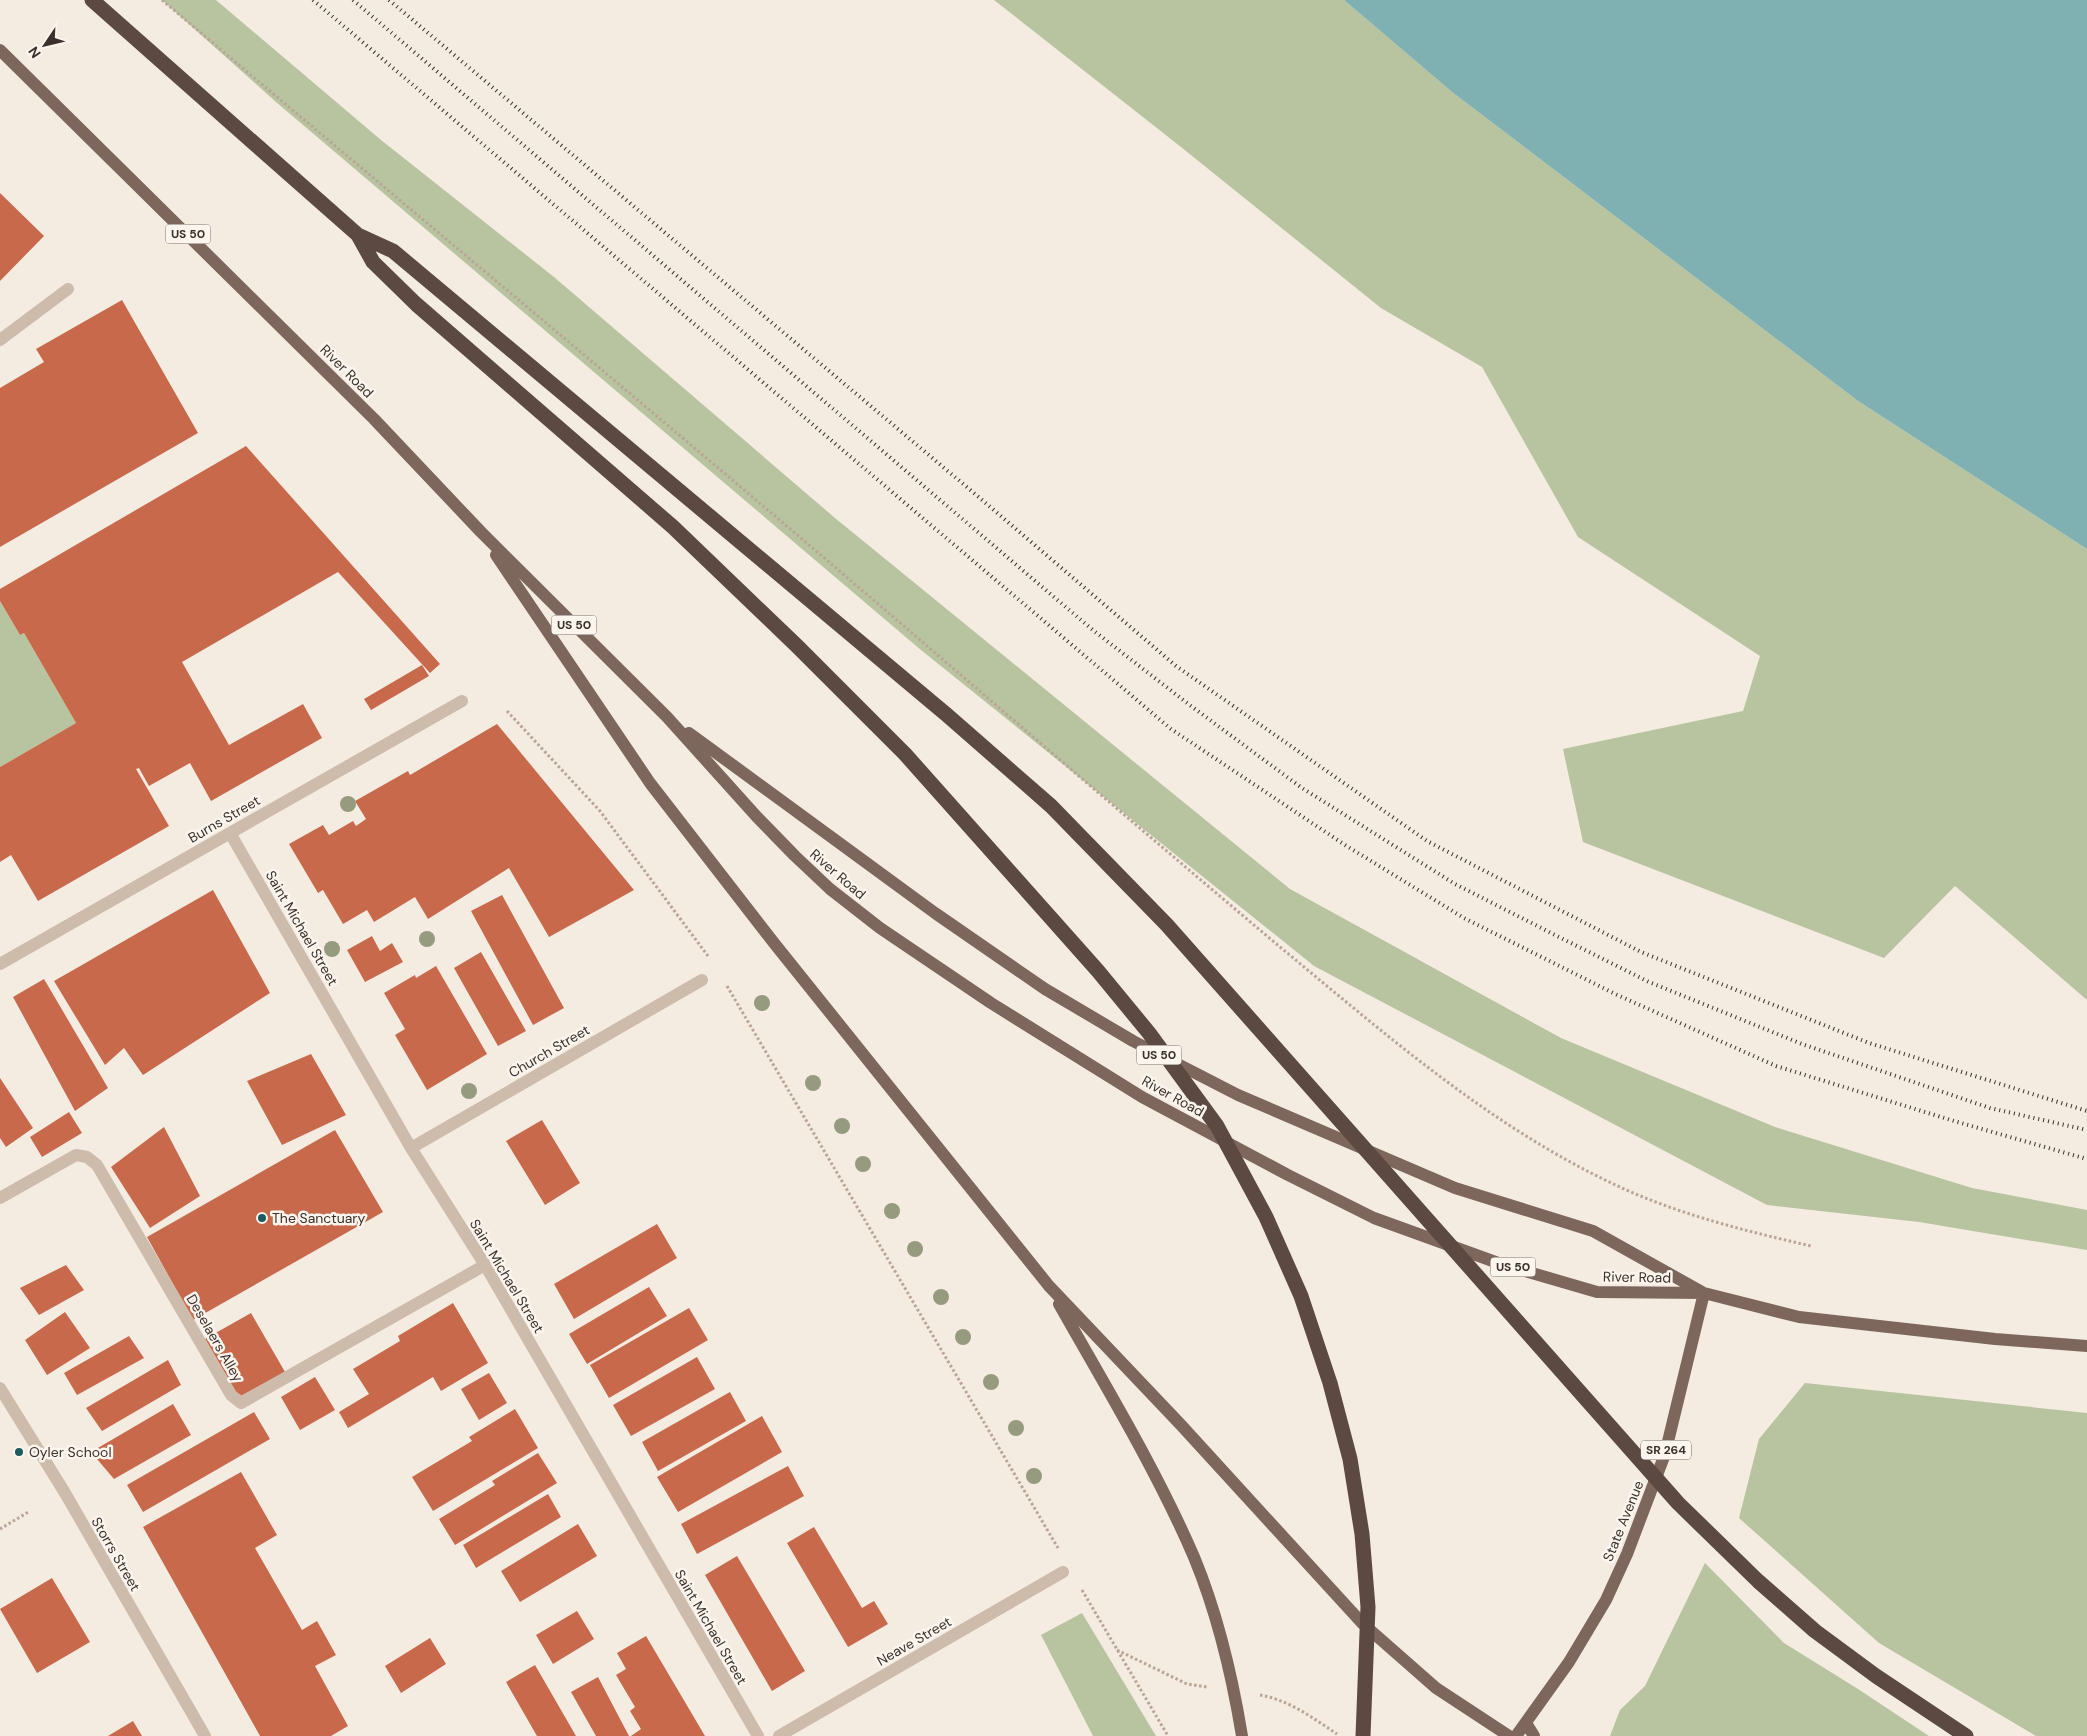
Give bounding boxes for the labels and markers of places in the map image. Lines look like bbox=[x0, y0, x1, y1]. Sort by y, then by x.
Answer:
place label: The Sanctuary bbox=[272, 1209, 365, 1227]
marker: The Sanctuary bbox=[256, 1212, 268, 1224]
place label: Oyler School bbox=[29, 1443, 112, 1461]
marker: Oyler School bbox=[13, 1446, 25, 1458]

